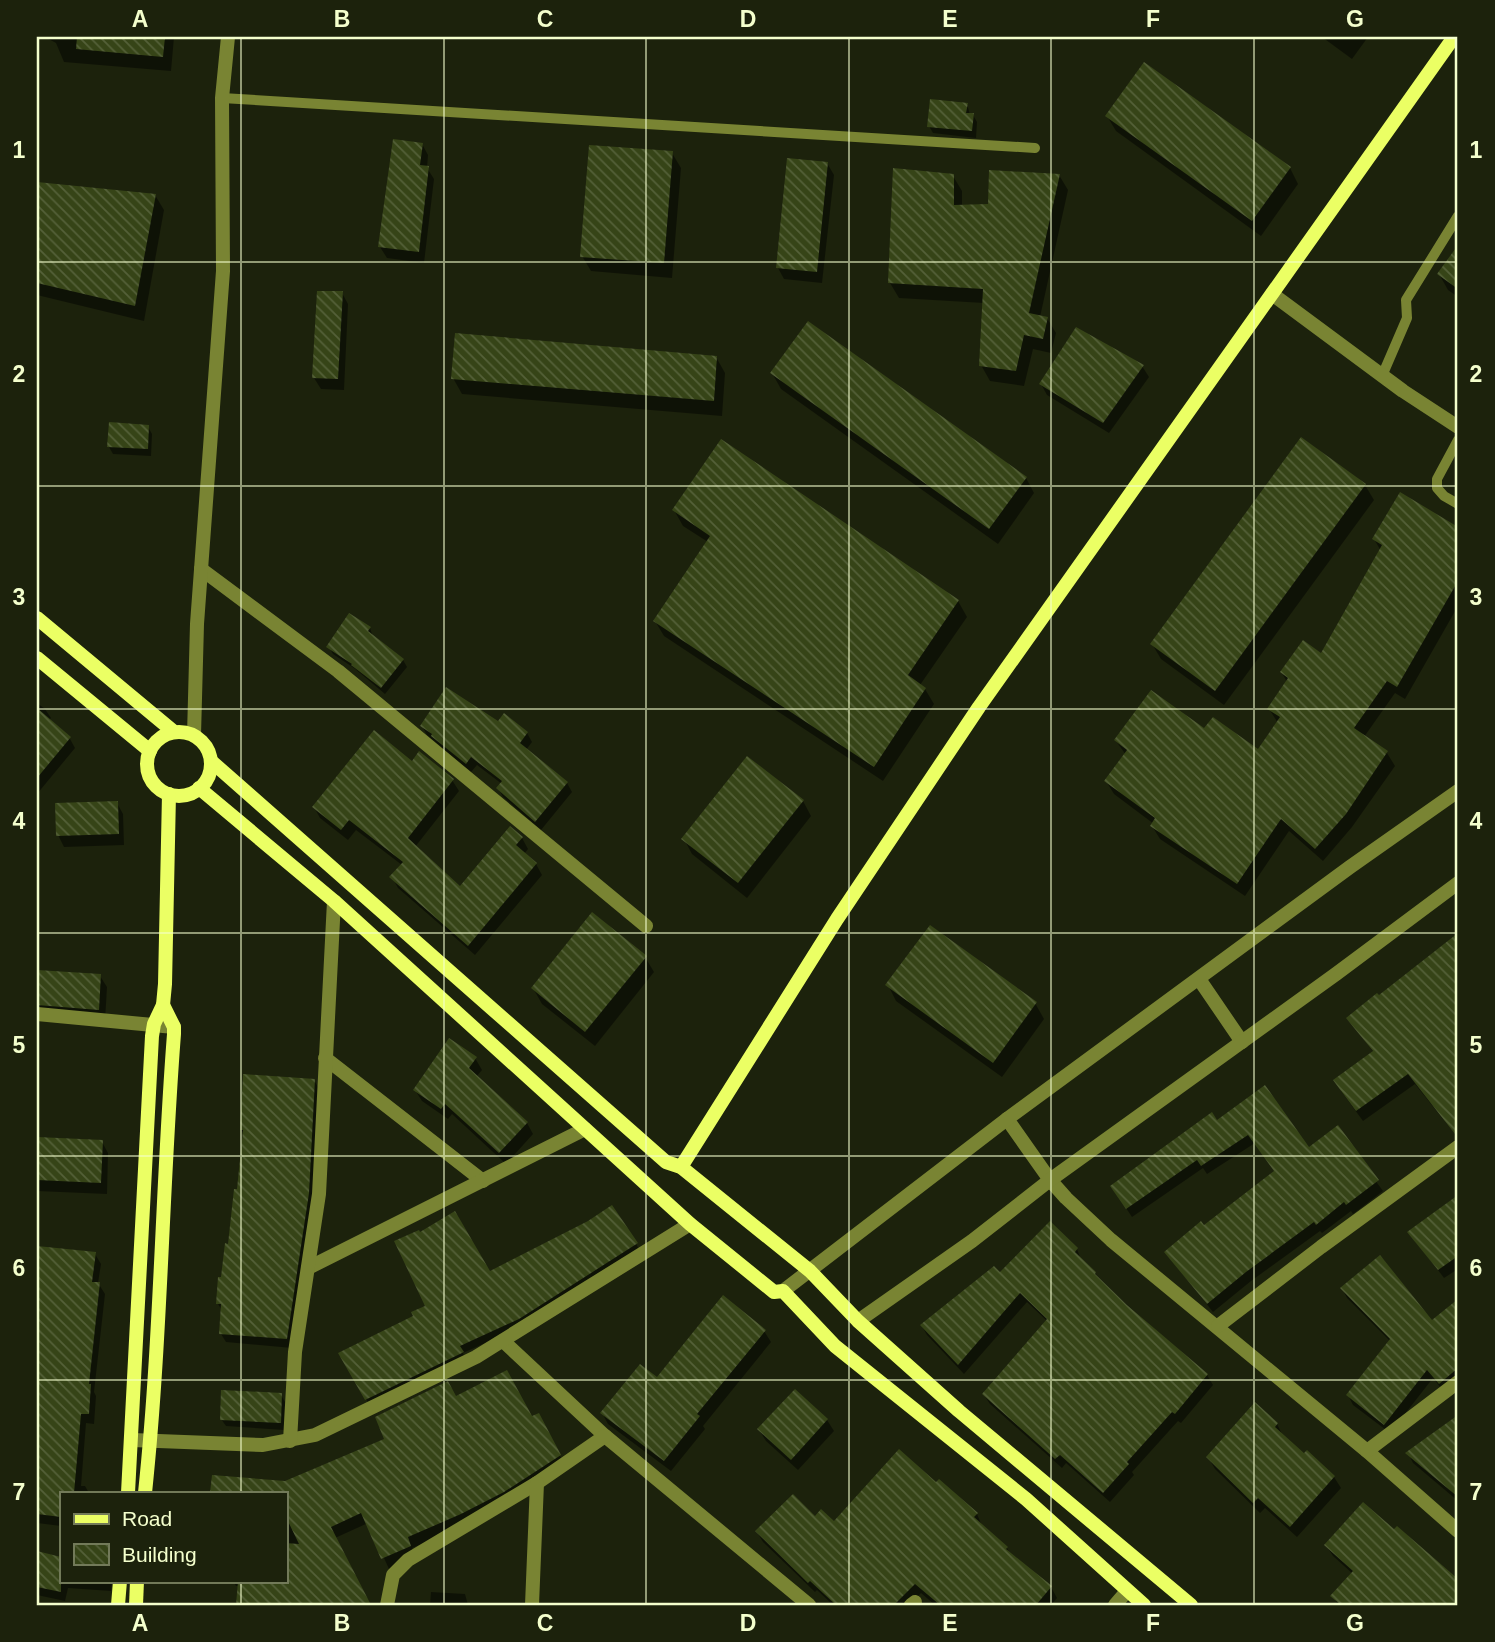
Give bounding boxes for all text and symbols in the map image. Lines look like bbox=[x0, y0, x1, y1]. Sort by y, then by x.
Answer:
text: A bbox=[132, 6, 148, 32]
text: B bbox=[334, 6, 350, 32]
text: C bbox=[537, 6, 553, 32]
text: D bbox=[740, 6, 756, 32]
text: E bbox=[942, 6, 958, 32]
text: F bbox=[1146, 6, 1160, 32]
text: G bbox=[1346, 6, 1364, 32]
text: 1 bbox=[13, 137, 26, 163]
text: 1 bbox=[1470, 137, 1483, 163]
text: 2 bbox=[13, 361, 25, 387]
text: 2 bbox=[1470, 361, 1482, 387]
text: 3 bbox=[13, 584, 25, 610]
text: 3 bbox=[1470, 584, 1482, 610]
text: 4 bbox=[13, 808, 26, 834]
text: 4 bbox=[1470, 808, 1483, 834]
text: 5 bbox=[13, 1032, 26, 1058]
text: 5 bbox=[1470, 1032, 1483, 1058]
text: 6 bbox=[13, 1255, 25, 1281]
text: 6 bbox=[1470, 1255, 1482, 1281]
text: 7 bbox=[13, 1479, 25, 1505]
text: 7 bbox=[1470, 1479, 1482, 1505]
legend bbox=[60, 1492, 287, 1582]
text: Road bbox=[122, 1507, 172, 1530]
text: Building bbox=[122, 1543, 197, 1566]
text: A bbox=[132, 1610, 148, 1636]
text: B bbox=[334, 1610, 350, 1636]
text: C bbox=[537, 1610, 553, 1636]
text: D bbox=[740, 1610, 756, 1636]
text: E bbox=[942, 1610, 958, 1636]
text: F bbox=[1146, 1610, 1160, 1636]
text: G bbox=[1346, 1610, 1364, 1636]

